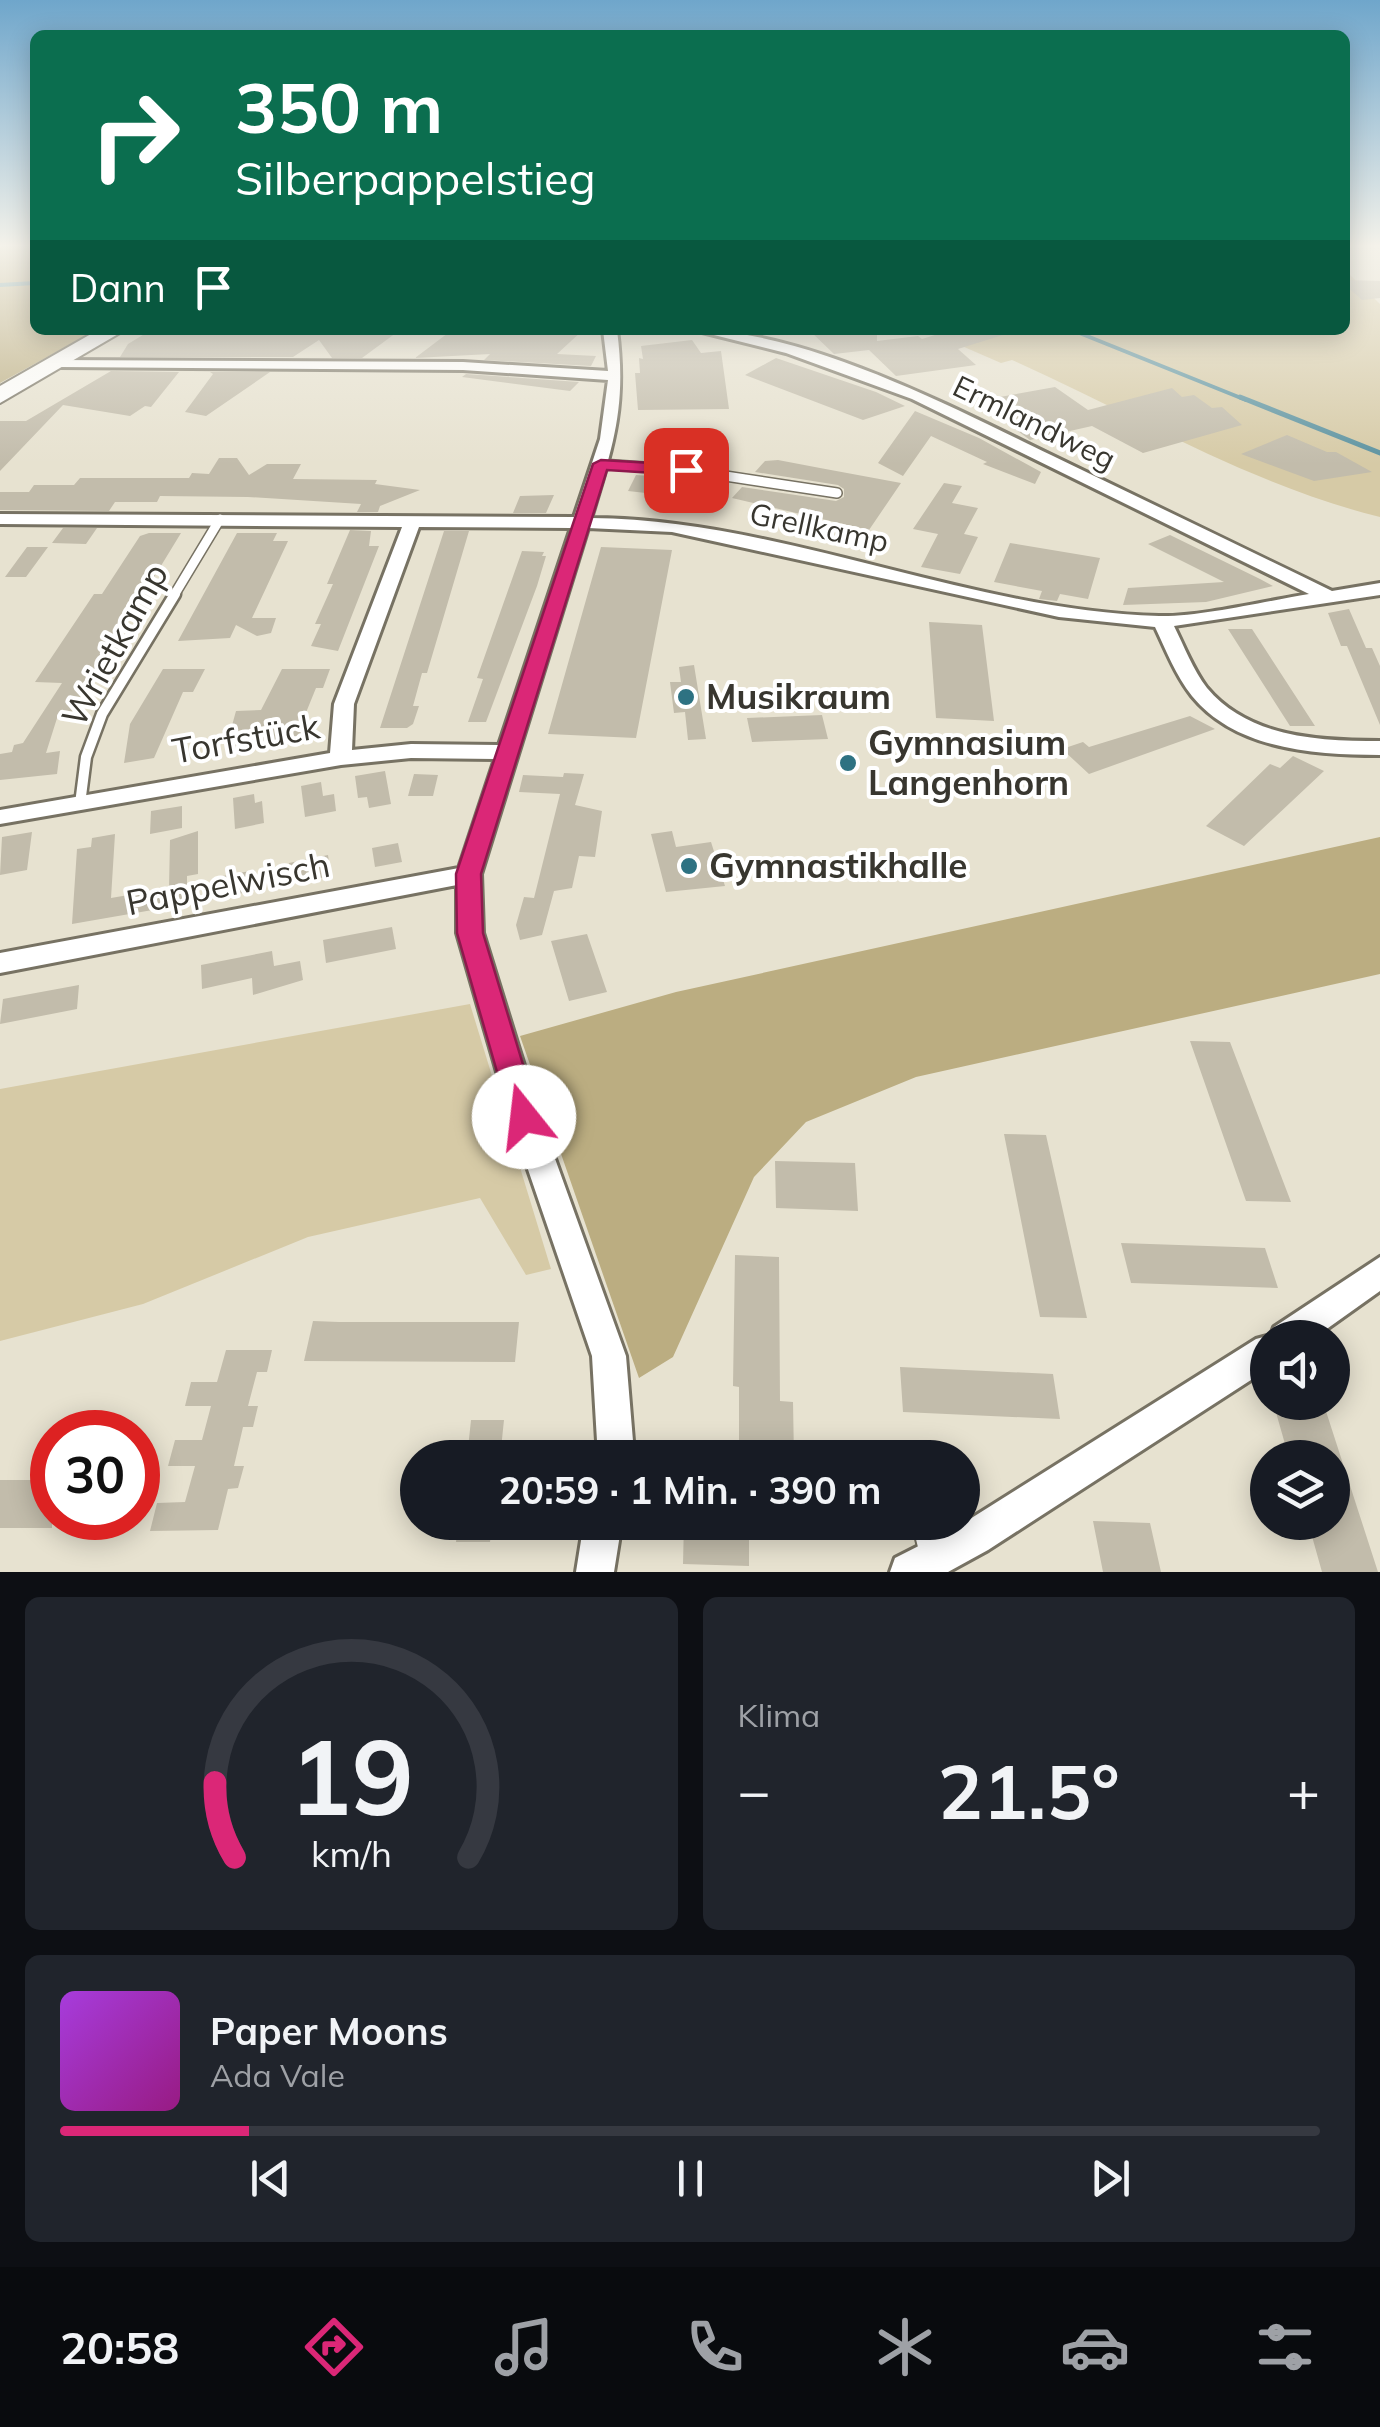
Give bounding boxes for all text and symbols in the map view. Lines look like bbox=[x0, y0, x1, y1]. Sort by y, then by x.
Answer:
text: 350 m bbox=[235, 63, 443, 151]
icon: right bbox=[70, 70, 200, 200]
text: Silberpappelstieg bbox=[235, 150, 596, 206]
icon: arrive bbox=[186, 260, 241, 315]
text: Dann bbox=[70, 264, 166, 312]
street label: Ermlandweg bbox=[947, 366, 1122, 478]
pin bbox=[644, 428, 729, 513]
icon: arrive bbox=[659, 443, 714, 498]
street label: Grellkamp bbox=[746, 494, 892, 560]
street label: Wrietkamp bbox=[51, 555, 177, 734]
place label: Musikraum bbox=[706, 674, 891, 718]
marker: Musikraum bbox=[675, 686, 697, 708]
street label: Torfstück bbox=[169, 703, 324, 773]
place label: Gymnasium Langenhorn bbox=[868, 720, 1069, 804]
marker: Gymnasium Langenhorn bbox=[837, 752, 859, 774]
street label: Pappelwisch bbox=[122, 842, 333, 924]
place label: Gymnastikhalle bbox=[709, 843, 968, 887]
marker: Gymnastikhalle bbox=[678, 855, 700, 877]
position arrow bbox=[472, 1065, 576, 1169]
map controls bbox=[1250, 1320, 1350, 1540]
button: sound bbox=[1250, 1320, 1350, 1420]
speed limit sign: 30 bbox=[30, 1410, 160, 1540]
button: layers bbox=[1250, 1440, 1350, 1540]
text: 20:59 · 1 Min. · 390 m bbox=[499, 1466, 881, 1514]
text: Klima bbox=[738, 1695, 820, 1735]
text: 19 bbox=[289, 1710, 414, 1841]
text: 21.5° bbox=[938, 1744, 1120, 1838]
text: − bbox=[738, 1756, 771, 1825]
text: + bbox=[1287, 1756, 1320, 1825]
text: km/h bbox=[311, 1831, 392, 1876]
text: Paper Moons bbox=[210, 2007, 448, 2055]
text: Ada Vale bbox=[210, 2055, 345, 2095]
icon: previous bbox=[243, 2151, 298, 2206]
icon: pause bbox=[663, 2151, 718, 2206]
icon: next bbox=[1083, 2151, 1138, 2206]
icon: directions bbox=[299, 2312, 369, 2382]
icon: music bbox=[489, 2312, 559, 2382]
icon: phone bbox=[680, 2312, 750, 2382]
icon: climate bbox=[870, 2312, 940, 2382]
icon: car bbox=[1060, 2312, 1130, 2382]
icon: filters bbox=[1250, 2312, 1320, 2382]
text: 20:58 bbox=[60, 2319, 179, 2375]

